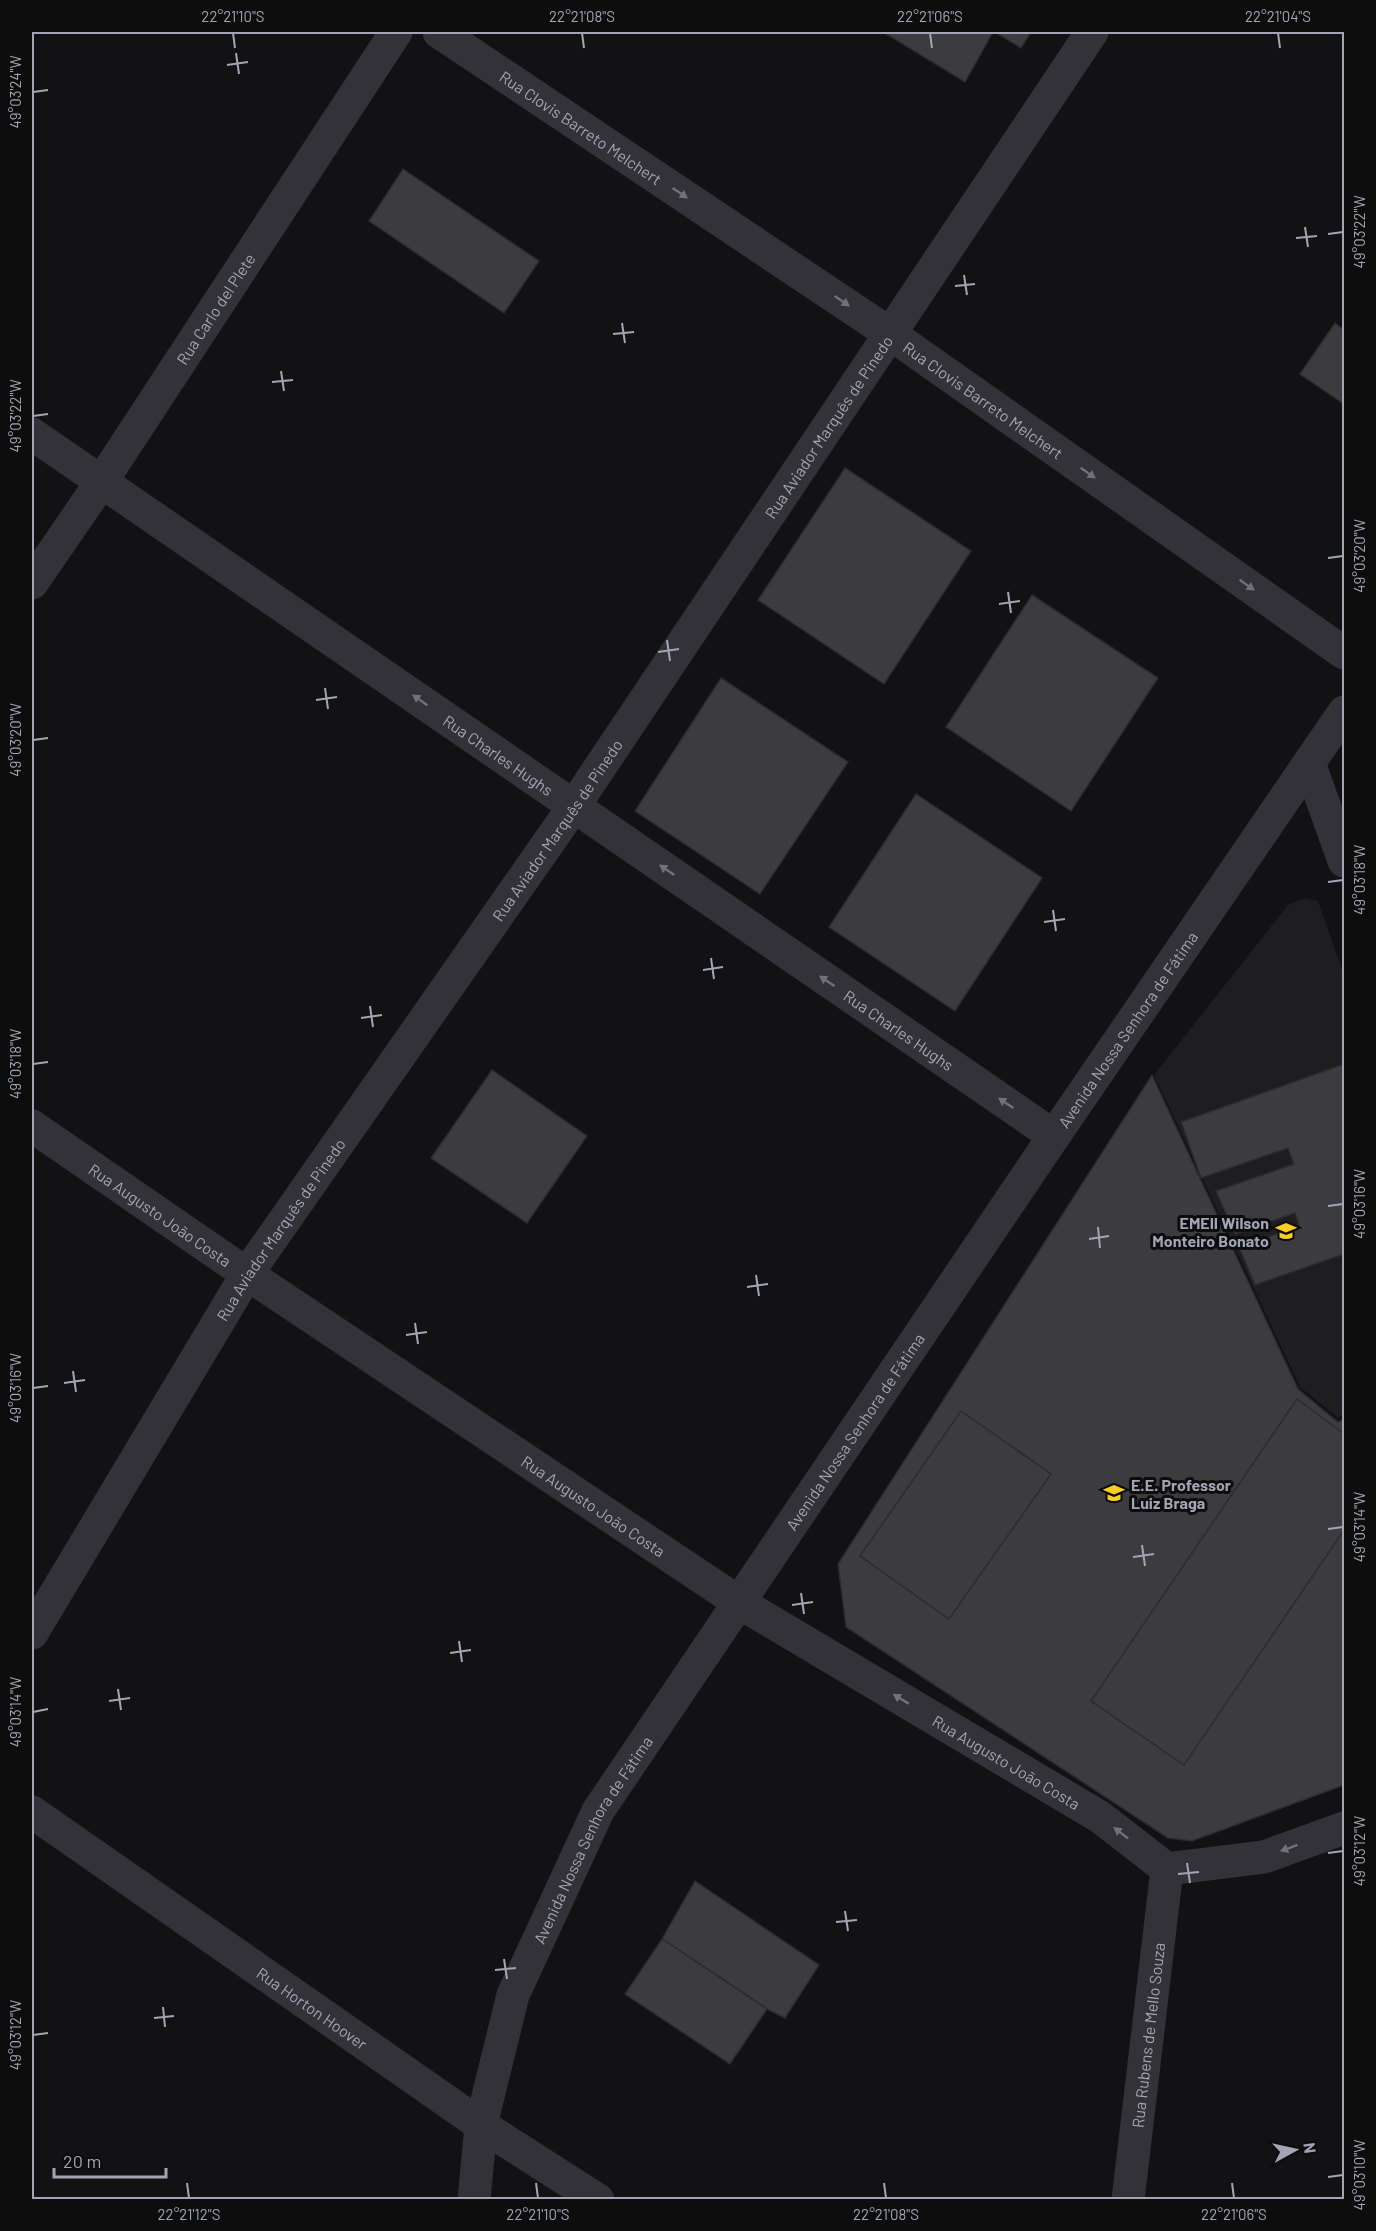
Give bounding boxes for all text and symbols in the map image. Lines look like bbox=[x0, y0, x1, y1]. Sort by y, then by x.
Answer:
text: 22°21'10"S bbox=[201, 7, 265, 25]
text: 22°21'08"S bbox=[549, 7, 615, 25]
text: 22°21'06"S bbox=[897, 7, 963, 25]
text: 22°21'04"S bbox=[1245, 7, 1311, 25]
text: 49°03'24"W bbox=[6, 55, 24, 129]
street label: Rua Clovis Barreto Melchert bbox=[497, 66, 666, 188]
one-way arrow bbox=[671, 187, 688, 198]
text: 49°03'22"W bbox=[1350, 195, 1368, 269]
street label: Rua Carlo del Plete bbox=[172, 249, 258, 368]
one-way arrow bbox=[833, 295, 849, 307]
street label: Rua Aviador Marquês de Pinedo bbox=[760, 331, 896, 522]
street label: Rua Clovis Barreto Melchert bbox=[900, 337, 1067, 462]
text: 49°03'22"W bbox=[6, 379, 24, 453]
one-way arrow bbox=[1079, 467, 1095, 479]
text: 49°03'20"W bbox=[1350, 519, 1368, 593]
one-way arrow bbox=[1239, 579, 1255, 591]
one-way arrow bbox=[412, 694, 428, 706]
text: 49°03'20"W bbox=[6, 703, 24, 777]
street label: Rua Charles Hughs bbox=[440, 710, 557, 799]
street label: Rua Aviador Marquês de Pinedo bbox=[488, 735, 626, 924]
text: 49°03'18"W bbox=[1350, 845, 1368, 915]
one-way arrow bbox=[659, 864, 675, 876]
street label: Avenida Nossa Senhora de Fátima bbox=[1053, 927, 1201, 1131]
one-way arrow bbox=[820, 975, 836, 987]
street label: Rua Charles Hughs bbox=[841, 985, 958, 1074]
text: 49°03'18"W bbox=[6, 1029, 24, 1099]
one-way arrow bbox=[998, 1097, 1014, 1109]
street label: Rua Aviador Marquês de Pinedo bbox=[212, 1134, 348, 1324]
street label: Rua Augusto João Costa bbox=[86, 1159, 235, 1270]
text: 49°03'16"W bbox=[1350, 1169, 1368, 1239]
place label: EMEII Wilson Monteiro Bonato bbox=[1152, 1213, 1269, 1250]
school or university icon: EMEII Wilson Monteiro Bonato bbox=[1274, 1219, 1298, 1243]
street label: Avenida Nossa Senhora de Fátima bbox=[781, 1329, 928, 1534]
text: 49°03'16"W bbox=[6, 1353, 24, 1423]
street label: Rua Augusto João Costa bbox=[518, 1451, 669, 1560]
place label: E.E. Professor Luiz Braga bbox=[1131, 1475, 1231, 1512]
school or university icon: E.E. Professor Luiz Braga bbox=[1102, 1481, 1126, 1505]
text: 49°03'14"W bbox=[1350, 1492, 1368, 1562]
text: 49°03'14"W bbox=[6, 1677, 24, 1747]
one-way arrow bbox=[893, 1693, 909, 1704]
street label: Rua Augusto João Costa bbox=[929, 1710, 1084, 1813]
street label: Avenida Nossa Senhora de Fátima bbox=[529, 1732, 656, 1946]
text: 49°03'12"W bbox=[1350, 1816, 1368, 1886]
one-way arrow bbox=[1113, 1828, 1128, 1840]
one-way arrow bbox=[1280, 1843, 1298, 1853]
street label: Rua Rubens de Mello Souza bbox=[1127, 1941, 1168, 2129]
street label: Rua Horton Hoover bbox=[254, 1962, 372, 2053]
text: 49°03'12"W bbox=[6, 2000, 24, 2070]
north arrow bbox=[1265, 2120, 1325, 2180]
text: 49°03'10"W bbox=[1350, 2140, 1368, 2210]
scale bar bbox=[54, 2141, 166, 2179]
text: N bbox=[1300, 2141, 1320, 2154]
text: 20 m bbox=[63, 2150, 101, 2172]
text: 22°21'12"S bbox=[158, 2205, 220, 2223]
text: 22°21'10"S bbox=[506, 2205, 570, 2223]
text: 22°21'08"S bbox=[853, 2205, 919, 2223]
text: 22°21'06"S bbox=[1201, 2205, 1267, 2223]

